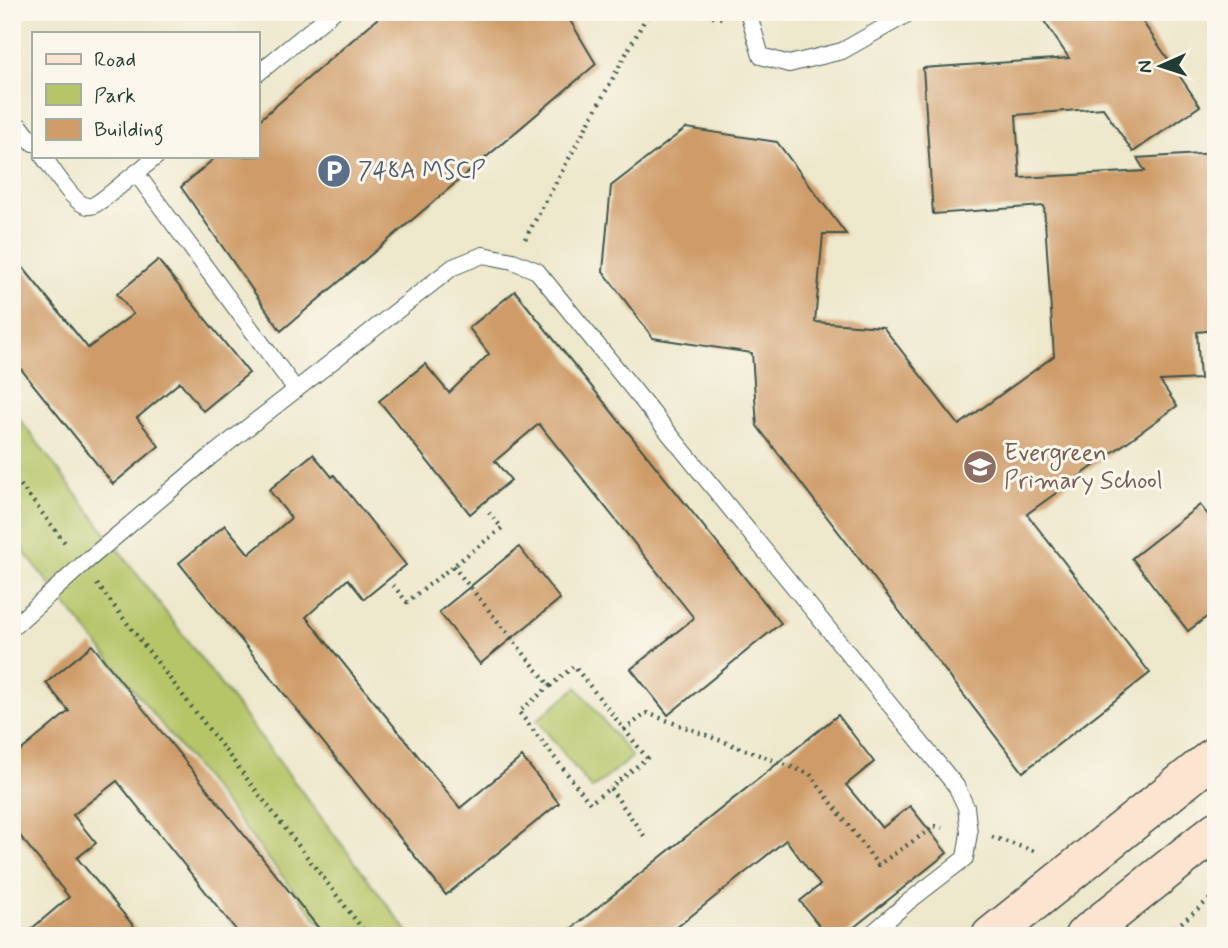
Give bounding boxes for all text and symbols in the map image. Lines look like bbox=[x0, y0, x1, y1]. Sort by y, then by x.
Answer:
legend bbox=[32, 32, 259, 158]
north arrow bbox=[1126, 32, 1196, 102]
text: Road bbox=[94, 46, 136, 74]
text: N bbox=[1133, 60, 1158, 74]
text: Park bbox=[94, 82, 136, 110]
text: Building bbox=[94, 116, 164, 146]
parking icon: 748A MSCP bbox=[315, 152, 353, 190]
place label: 748A MSCP bbox=[358, 156, 486, 187]
place label: Evergreen Primary School bbox=[1004, 438, 1163, 497]
school or university icon: Evergreen Primary School bbox=[961, 448, 999, 486]

